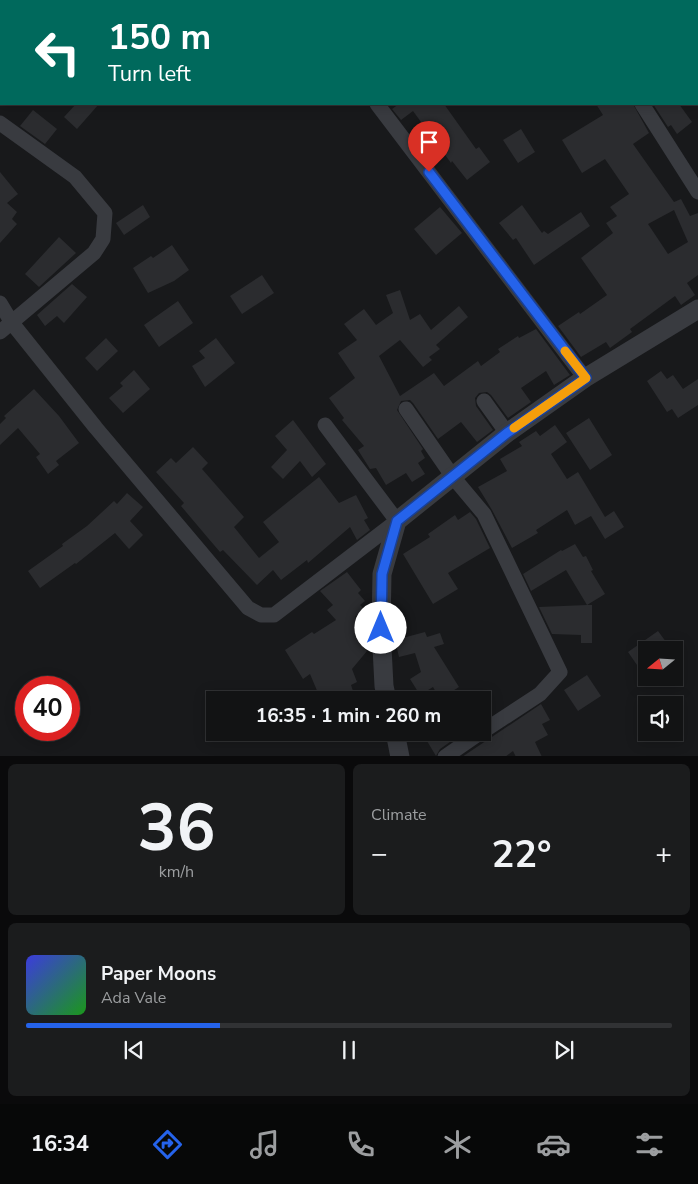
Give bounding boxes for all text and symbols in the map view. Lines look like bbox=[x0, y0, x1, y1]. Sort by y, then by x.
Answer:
text: 150 m bbox=[108, 14, 211, 61]
icon: left bbox=[25, 20, 90, 85]
text: Turn left bbox=[108, 59, 191, 89]
pin bbox=[408, 121, 450, 172]
icon: arrive bbox=[415, 128, 443, 156]
position arrow bbox=[354, 601, 406, 653]
north arrow bbox=[638, 641, 682, 686]
map controls bbox=[638, 641, 683, 741]
speed limit sign: 40 bbox=[15, 676, 80, 741]
button: sound bbox=[638, 696, 683, 741]
text: 16:35 · 1 min · 260 m bbox=[256, 703, 441, 729]
text: 36 bbox=[137, 784, 216, 873]
text: Climate bbox=[371, 804, 426, 826]
text: 22° bbox=[491, 829, 552, 880]
text: − bbox=[371, 835, 388, 873]
text: + bbox=[655, 835, 672, 873]
text: km/h bbox=[159, 861, 194, 883]
text: Paper Moons bbox=[101, 961, 216, 987]
text: Ada Vale bbox=[101, 987, 166, 1009]
icon: previous bbox=[120, 1036, 148, 1064]
icon: pause bbox=[335, 1036, 363, 1064]
icon: next bbox=[550, 1036, 578, 1064]
icon: directions bbox=[150, 1127, 185, 1162]
icon: music bbox=[247, 1127, 282, 1162]
icon: phone bbox=[343, 1127, 378, 1162]
icon: climate bbox=[440, 1127, 475, 1162]
icon: car bbox=[536, 1127, 571, 1162]
icon: filters bbox=[632, 1127, 667, 1162]
text: 16:34 bbox=[31, 1129, 89, 1159]

